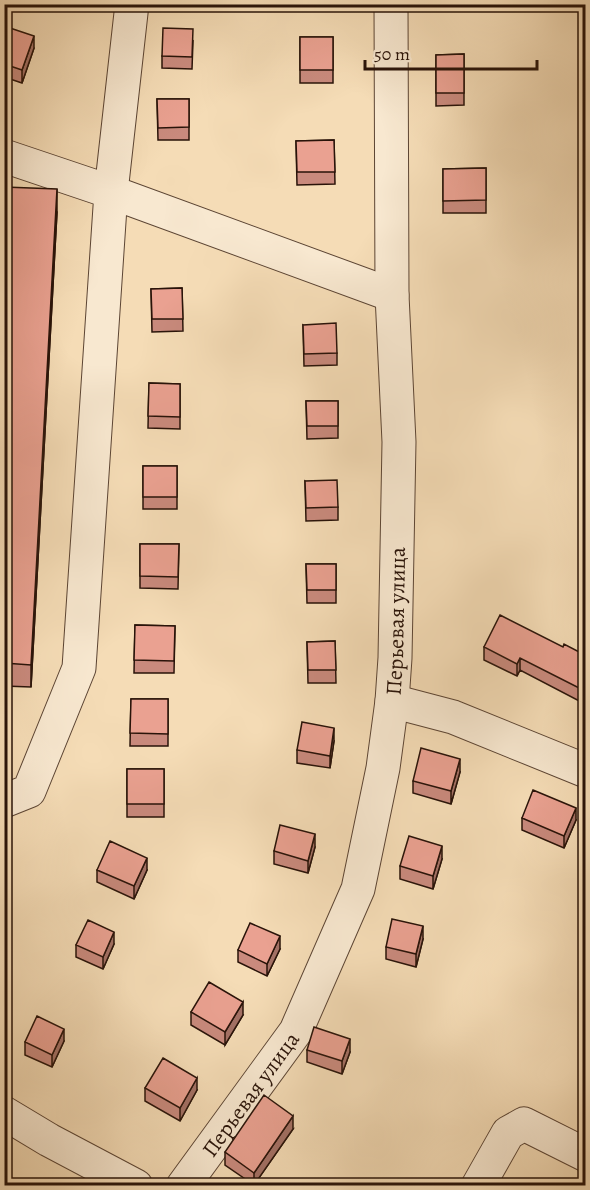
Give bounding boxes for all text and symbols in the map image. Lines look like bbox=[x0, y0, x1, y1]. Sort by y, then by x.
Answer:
scale bar bbox=[365, 33, 538, 71]
text: 50 m bbox=[374, 42, 410, 66]
street label: Перьевая улица bbox=[378, 546, 413, 696]
street label: Перьевая улица bbox=[195, 1025, 307, 1163]

